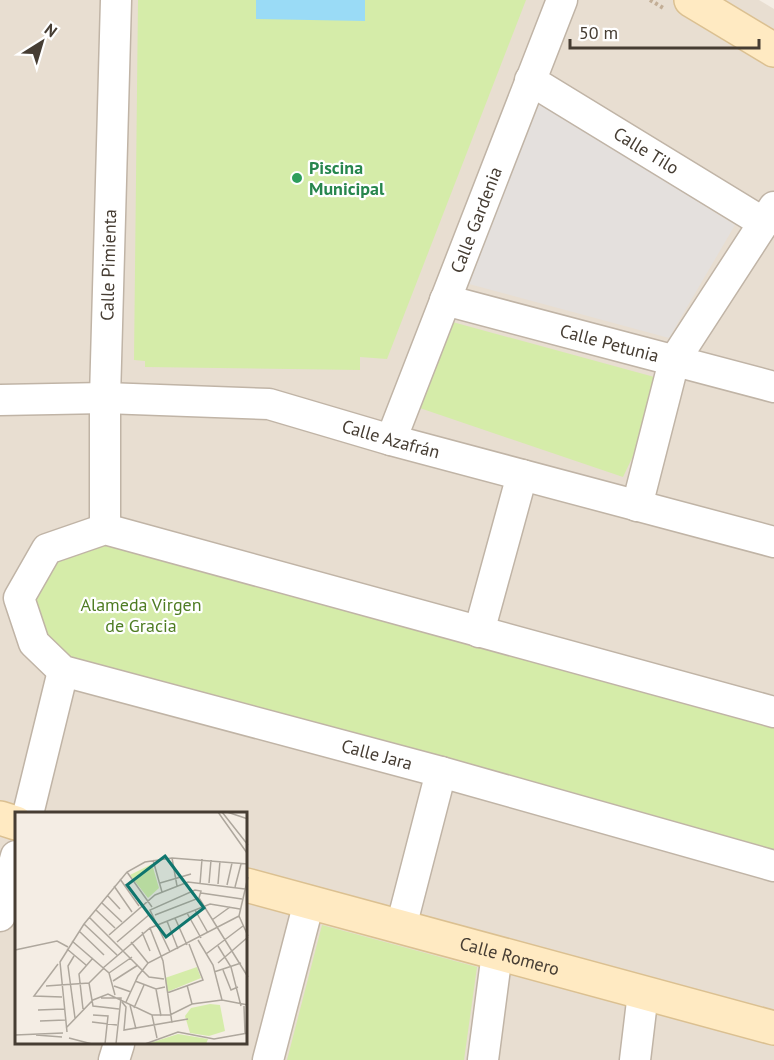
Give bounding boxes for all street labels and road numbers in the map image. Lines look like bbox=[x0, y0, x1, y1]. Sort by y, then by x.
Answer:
street label: Calle Tilo bbox=[609, 122, 683, 179]
street label: Calle Gardenia bbox=[445, 163, 507, 276]
street label: Calle Pimienta bbox=[95, 209, 121, 321]
street label: Calle Petunia bbox=[558, 319, 661, 367]
street label: Calle Azafrán bbox=[339, 414, 442, 463]
street label: Calle Jara bbox=[339, 734, 415, 775]
street label: Calle Romero bbox=[457, 931, 562, 980]

